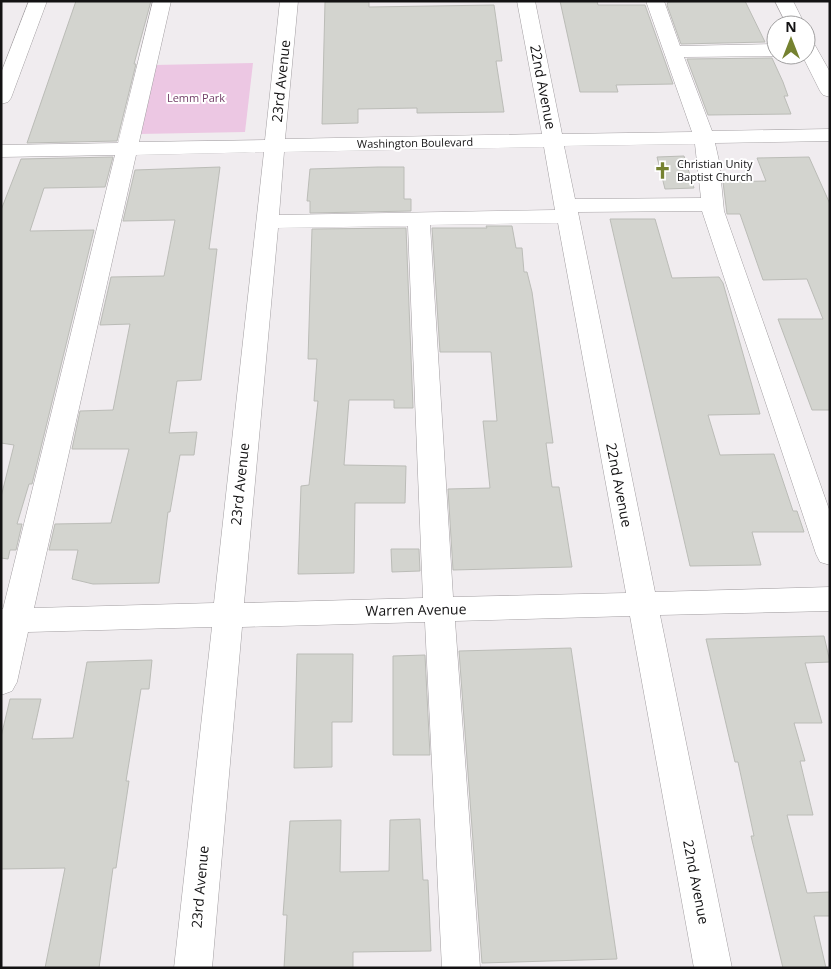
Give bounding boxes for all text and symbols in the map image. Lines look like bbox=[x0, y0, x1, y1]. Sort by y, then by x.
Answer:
north arrow bbox=[766, 15, 816, 65]
text: N bbox=[785, 17, 797, 36]
street label: 23rd Avenue bbox=[267, 39, 294, 123]
street label: 22nd Avenue bbox=[526, 43, 561, 131]
park label: Lemm Park bbox=[167, 90, 225, 105]
street label: Washington Boulevard bbox=[357, 134, 473, 151]
place label: Christian Unity Baptist Church bbox=[677, 156, 753, 184]
church icon: Christian Unity Baptist Church bbox=[653, 160, 673, 180]
street label: 22nd Avenue bbox=[602, 441, 637, 529]
street label: 23rd Avenue bbox=[226, 442, 253, 526]
street label: Warren Avenue bbox=[365, 599, 467, 620]
street label: 22nd Avenue bbox=[679, 838, 714, 926]
street label: 23rd Avenue bbox=[186, 845, 213, 929]

